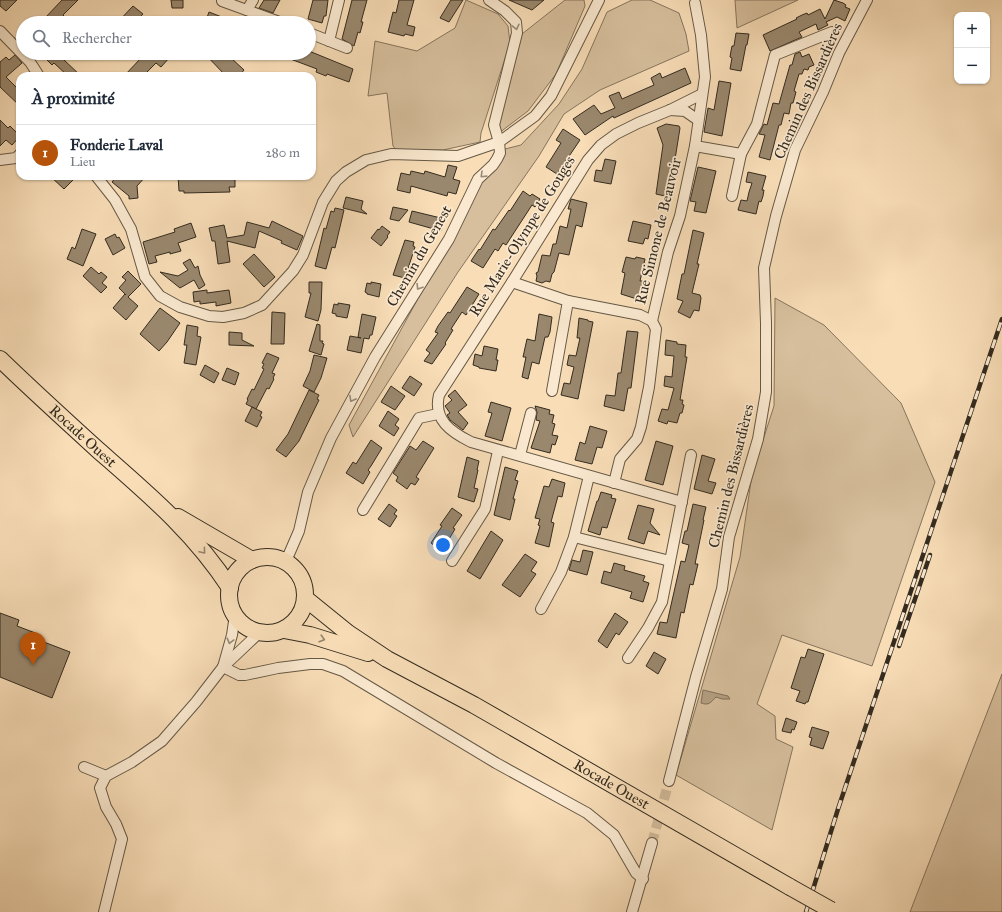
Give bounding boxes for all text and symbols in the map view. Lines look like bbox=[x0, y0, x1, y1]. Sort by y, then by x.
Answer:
map controls bbox=[954, 12, 990, 84]
button: + bbox=[954, 12, 990, 48]
search box bbox=[16, 16, 316, 60]
street label: Chemin des Bissardières bbox=[770, 20, 846, 162]
one-way arrow bbox=[511, 23, 519, 30]
icon: search bbox=[30, 27, 52, 49]
text: Rechercher bbox=[62, 29, 132, 47]
button: − bbox=[954, 48, 990, 84]
text: À proximité bbox=[32, 88, 115, 109]
text: Fonderie Laval bbox=[70, 136, 163, 154]
text: 1 bbox=[42, 145, 48, 161]
text: 280 m bbox=[265, 145, 300, 161]
street label: Rue Marie-Olympe de Gouges bbox=[465, 152, 579, 320]
text: Lieu bbox=[70, 154, 95, 170]
street label: Rue Simone de Beauvoir bbox=[631, 155, 685, 306]
one-way arrow bbox=[480, 170, 487, 177]
street label: Chemin du Genest bbox=[383, 202, 456, 310]
one-way arrow bbox=[416, 283, 424, 290]
one-way arrow bbox=[350, 395, 357, 402]
street label: Rocade Ouest bbox=[45, 401, 121, 471]
street label: Chemin des Bissardières bbox=[704, 402, 758, 550]
your location bbox=[433, 535, 453, 555]
one-way arrow bbox=[198, 546, 205, 553]
pin: 1 bbox=[20, 632, 46, 665]
one-way arrow bbox=[318, 634, 325, 643]
one-way arrow bbox=[226, 638, 235, 645]
street label: Rocade Ouest bbox=[570, 755, 653, 813]

